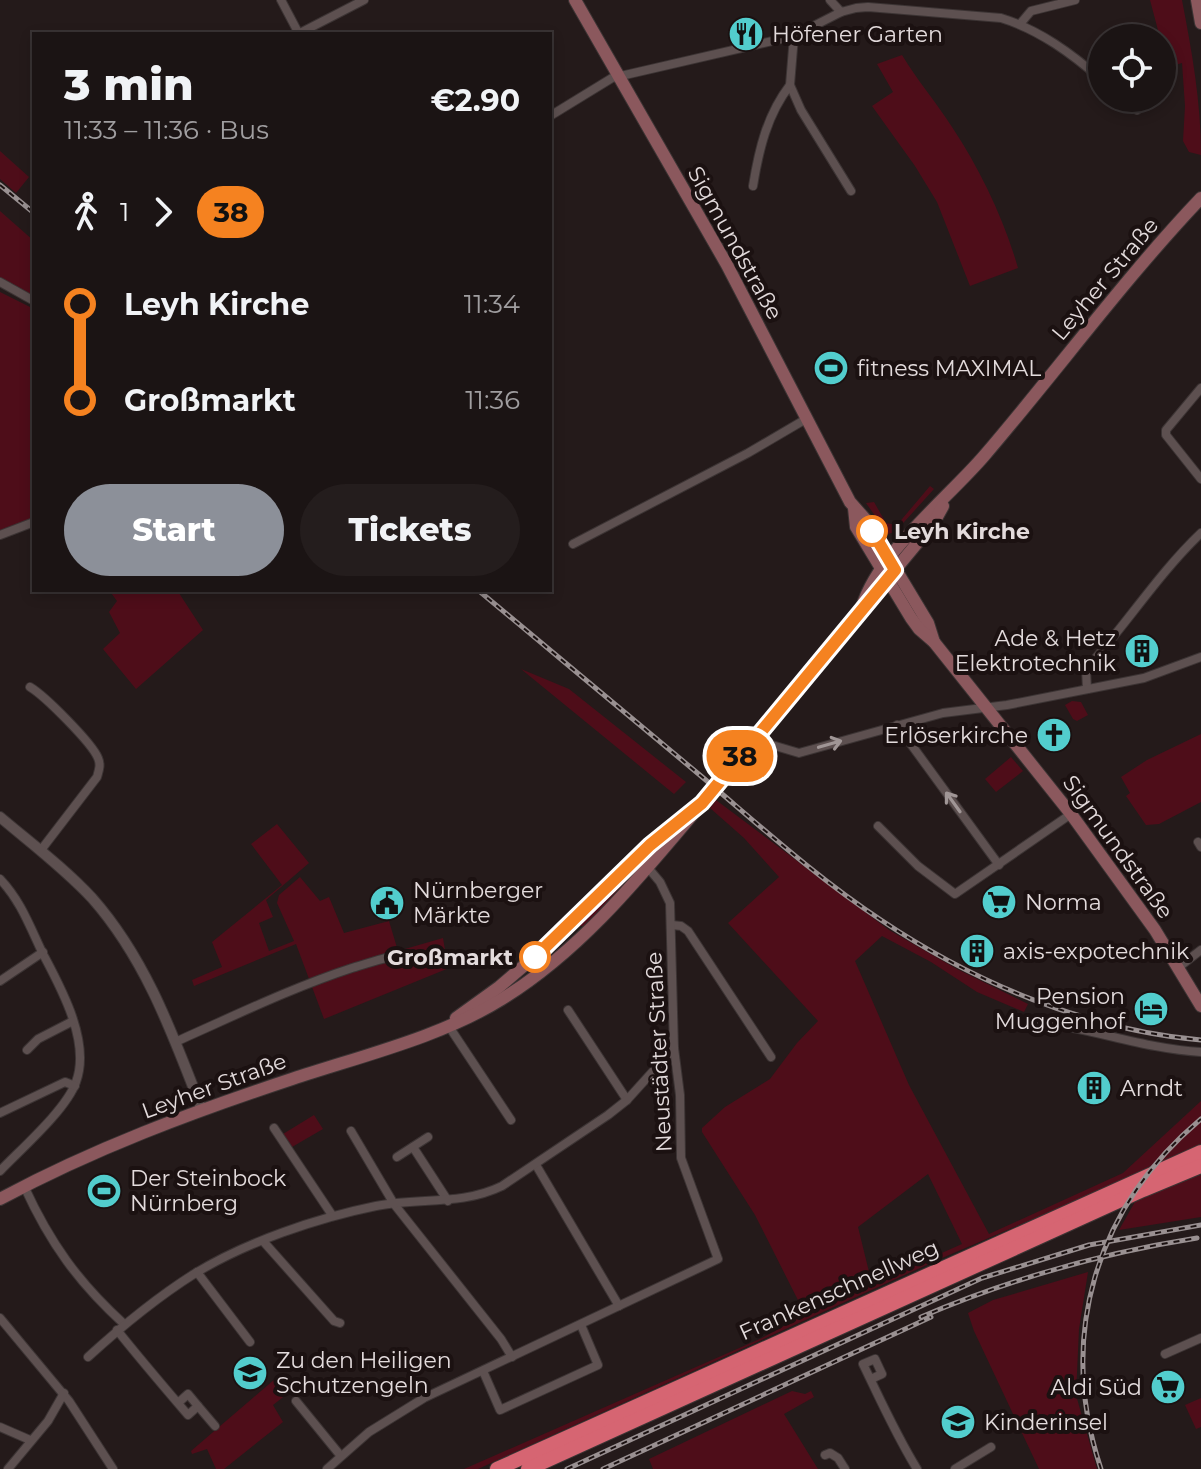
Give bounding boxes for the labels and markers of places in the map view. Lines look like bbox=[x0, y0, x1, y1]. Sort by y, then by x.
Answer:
restaurant icon: Höfener Garten bbox=[727, 15, 765, 53]
place label: Höfener Garten bbox=[772, 21, 943, 48]
sports icon: fitness MAXIMAL bbox=[812, 349, 850, 387]
place label: fitness MAXIMAL bbox=[857, 355, 1041, 382]
marker: Leyh Kirche bbox=[857, 516, 887, 546]
place label: Leyh Kirche bbox=[894, 518, 1030, 545]
place label: Ade & Hetz Elektrotechnik bbox=[955, 625, 1117, 677]
building icon: Ade & Hetz Elektrotechnik bbox=[1123, 632, 1161, 670]
church icon: Erlöserkirche bbox=[1035, 716, 1073, 754]
place label: Erlöserkirche bbox=[884, 722, 1028, 749]
place label: Nürnberger Märkte bbox=[413, 877, 543, 929]
supermarket icon: Norma bbox=[980, 883, 1018, 921]
public building icon: Nürnberger Märkte bbox=[368, 884, 406, 922]
place label: Norma bbox=[1025, 889, 1102, 916]
building icon: axis-expotechnik bbox=[958, 932, 996, 970]
place label: axis-expotechnik bbox=[1003, 938, 1190, 965]
marker: Großmarkt bbox=[520, 942, 550, 972]
place label: Großmarkt bbox=[387, 944, 513, 971]
place label: Pension Muggenhof bbox=[995, 983, 1127, 1035]
hotel icon: Pension Muggenhof bbox=[1132, 990, 1170, 1028]
building icon: Arndt bbox=[1075, 1069, 1113, 1107]
place label: Arndt bbox=[1120, 1075, 1183, 1102]
place label: Der Steinbock Nürnberg bbox=[130, 1165, 287, 1217]
sports icon: Der Steinbock Nürnberg bbox=[85, 1172, 123, 1210]
place label: Zu den Heiligen Schutzengeln bbox=[276, 1347, 452, 1399]
school or university icon: Zu den Heiligen Schutzengeln bbox=[231, 1354, 269, 1392]
supermarket icon: Aldi Süd bbox=[1149, 1368, 1187, 1406]
place label: Aldi Süd bbox=[1050, 1374, 1142, 1401]
school or university icon: Kinderinsel bbox=[939, 1403, 977, 1441]
place label: Kinderinsel bbox=[984, 1409, 1108, 1436]

